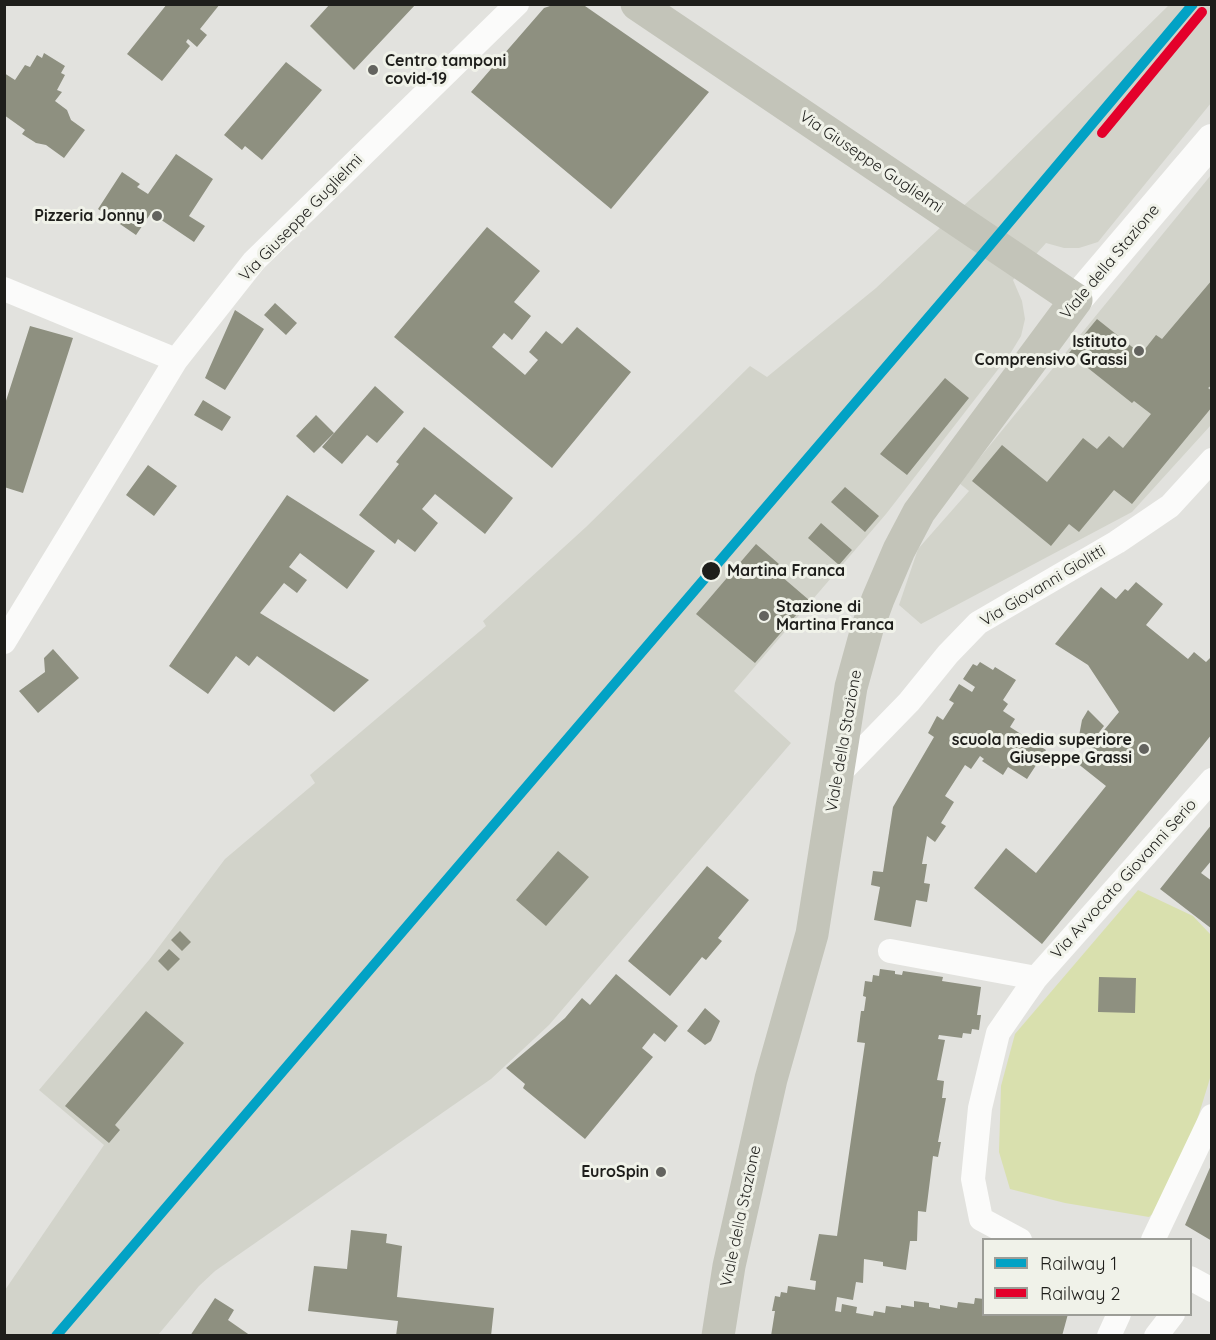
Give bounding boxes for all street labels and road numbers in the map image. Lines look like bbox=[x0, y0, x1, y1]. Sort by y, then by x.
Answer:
street label: Via Giuseppe Guglielmi bbox=[796, 107, 946, 217]
street label: Via Giuseppe Guglielmi bbox=[235, 151, 367, 285]
street label: Viale della Stazione bbox=[1056, 201, 1164, 323]
street label: Via Giovanni Giolitti bbox=[977, 541, 1109, 631]
street label: Viale della Stazione bbox=[822, 668, 866, 814]
street label: Via Avvocato Giovanni Serio bbox=[1047, 795, 1201, 963]
street label: Viale della Stazione bbox=[717, 1144, 765, 1288]

